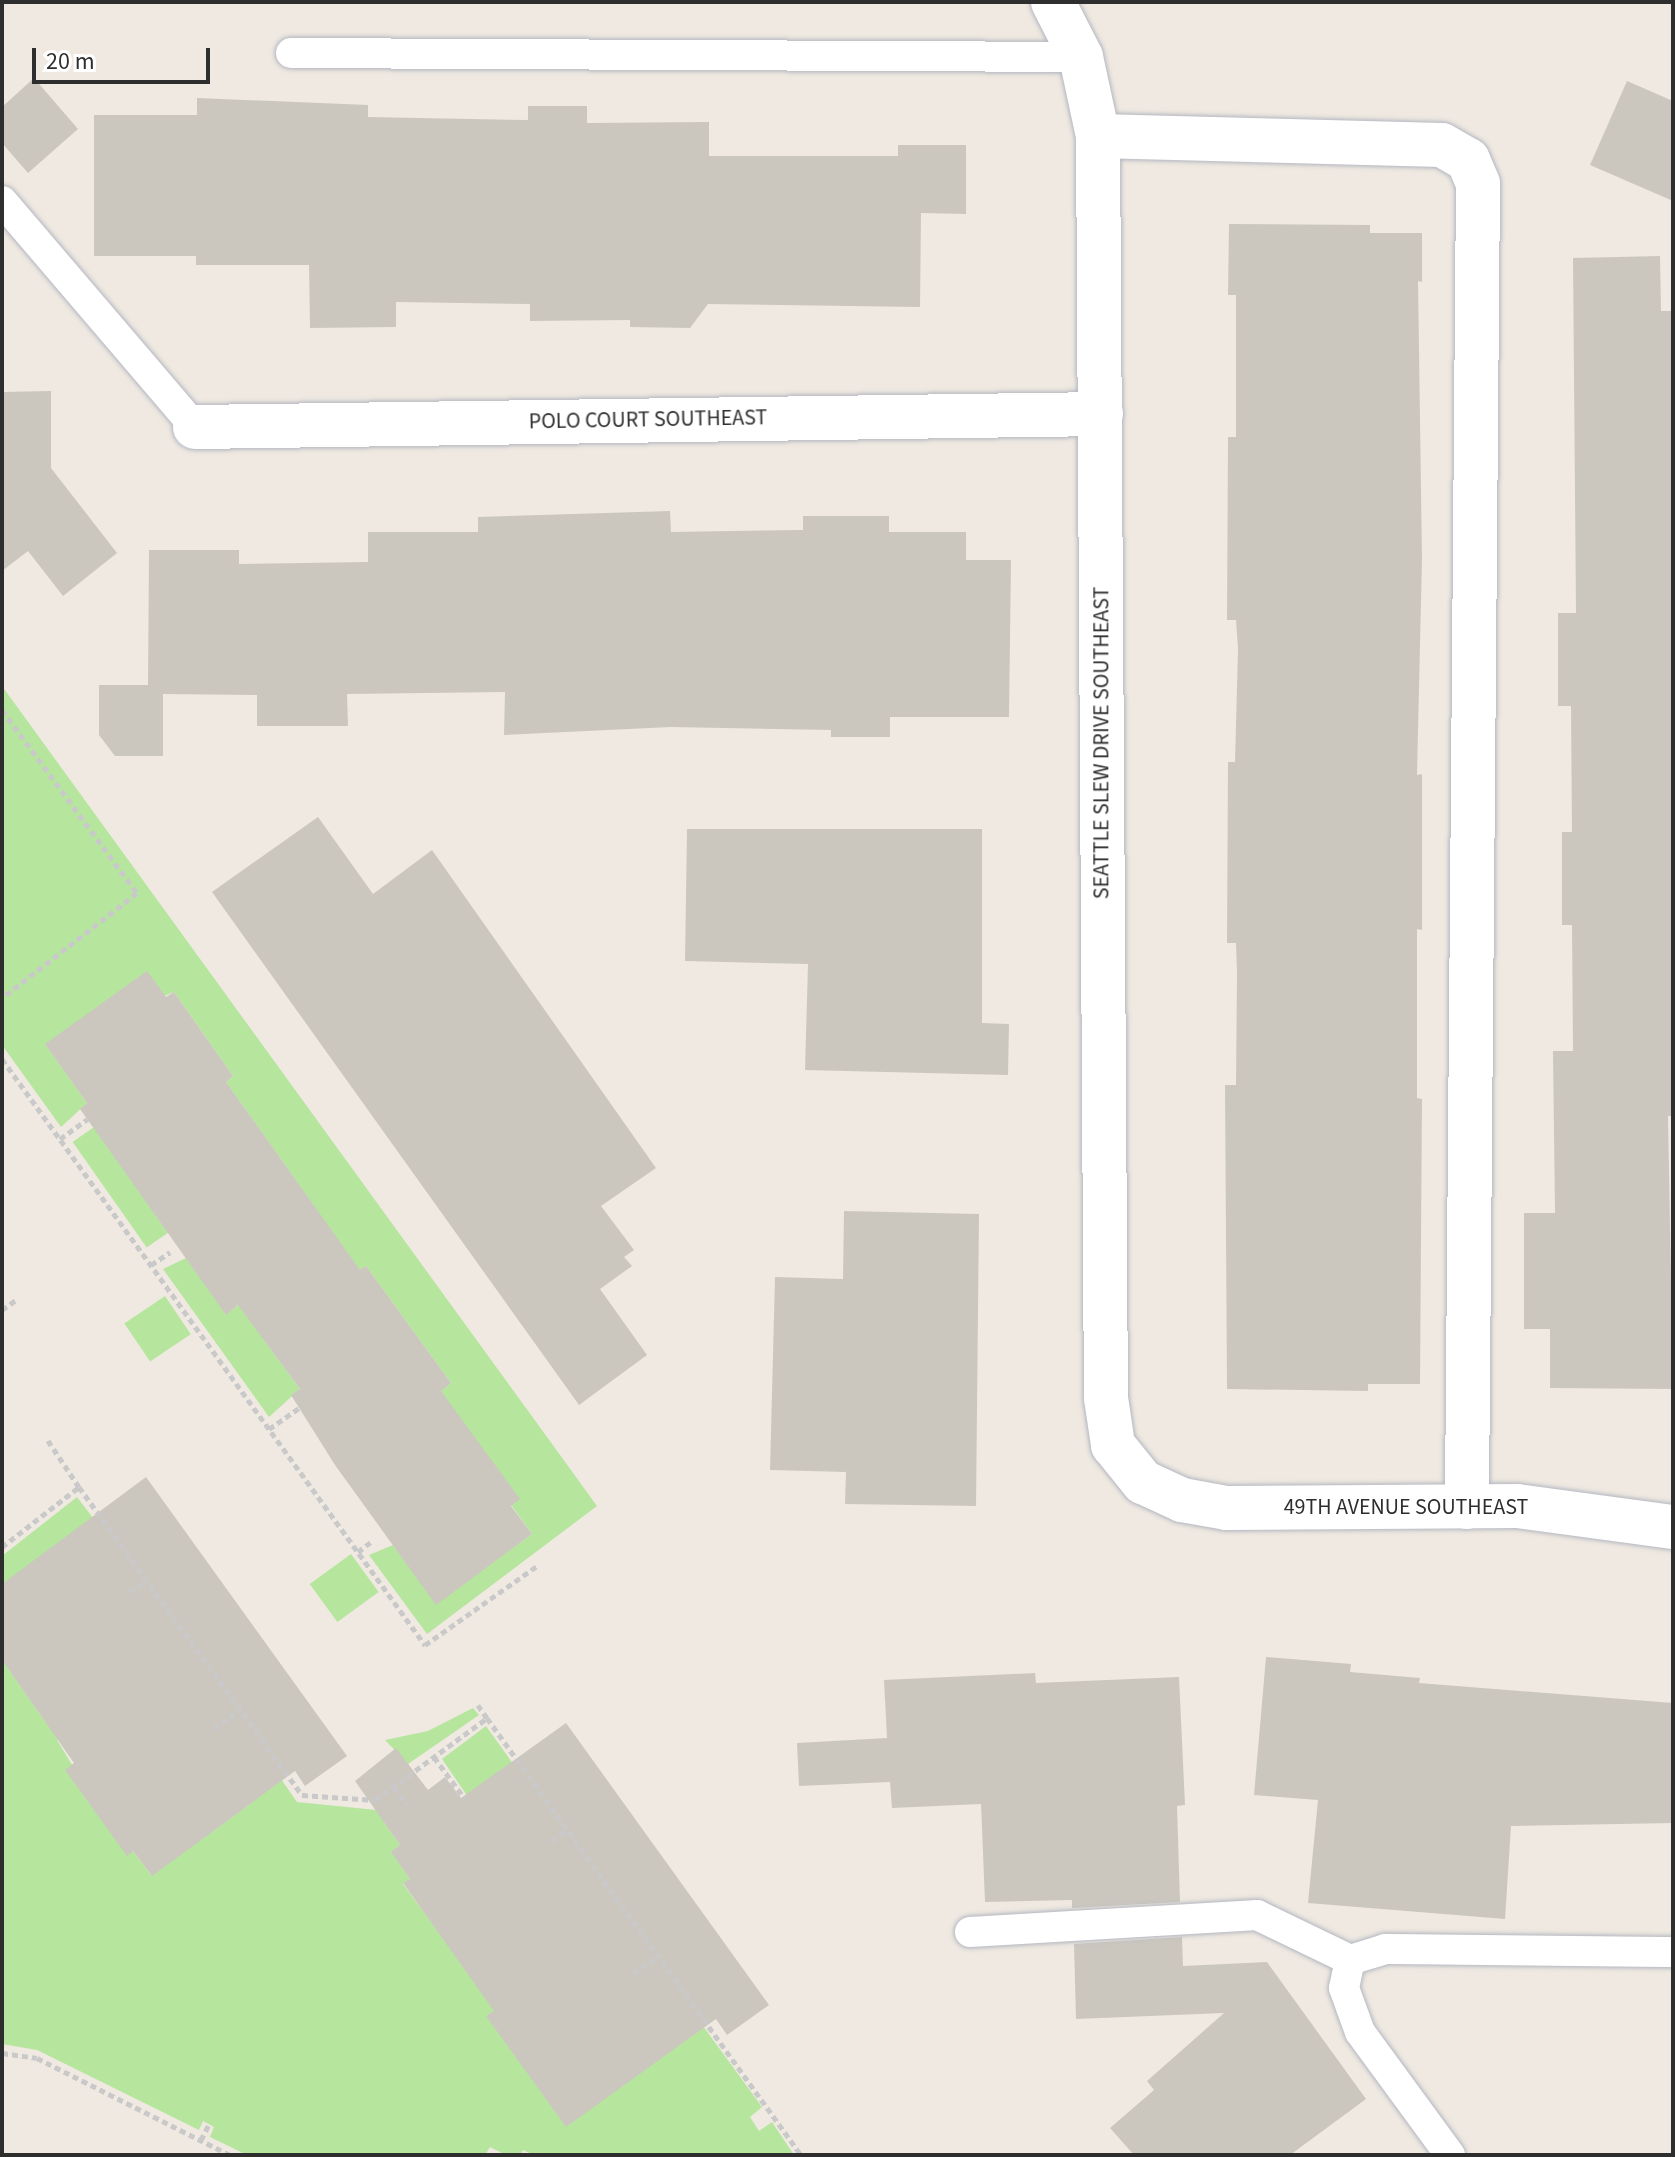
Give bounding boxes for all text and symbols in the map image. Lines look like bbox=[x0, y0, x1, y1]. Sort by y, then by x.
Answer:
scale bar bbox=[36, 32, 214, 82]
text: 20 m bbox=[46, 44, 95, 79]
street label: POLO COURT SOUTHEAST bbox=[528, 405, 768, 435]
street label: SEATTLE SLEW DRIVE SOUTHEAST bbox=[1089, 587, 1115, 899]
street label: 49TH AVENUE SOUTHEAST bbox=[1284, 1495, 1528, 1521]

